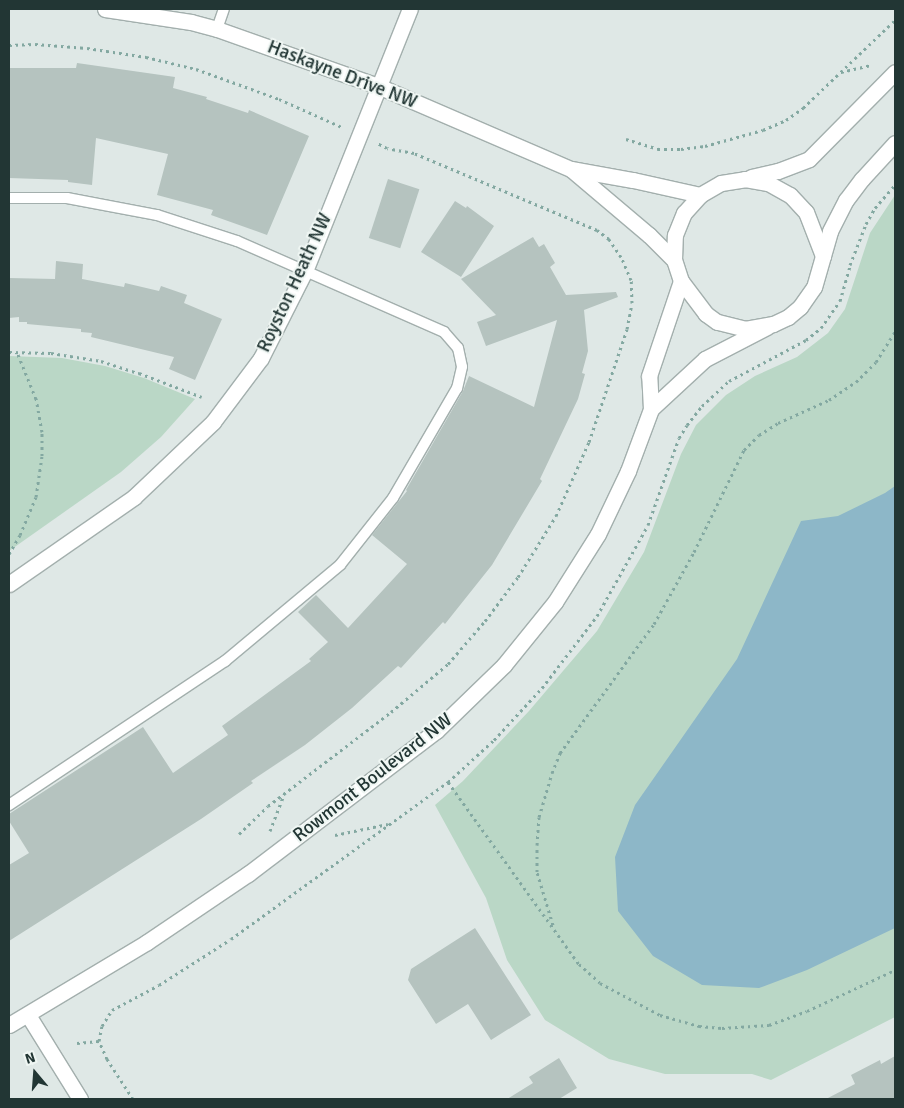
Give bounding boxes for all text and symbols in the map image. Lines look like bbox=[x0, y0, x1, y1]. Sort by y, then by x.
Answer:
street label: Haskayne Drive NW bbox=[264, 36, 420, 114]
street label: Royston Heath NW bbox=[253, 210, 337, 356]
street label: Rowmont Boulevard NW bbox=[289, 709, 457, 847]
north arrow bbox=[10, 1048, 60, 1098]
text: N bbox=[23, 1049, 37, 1068]

